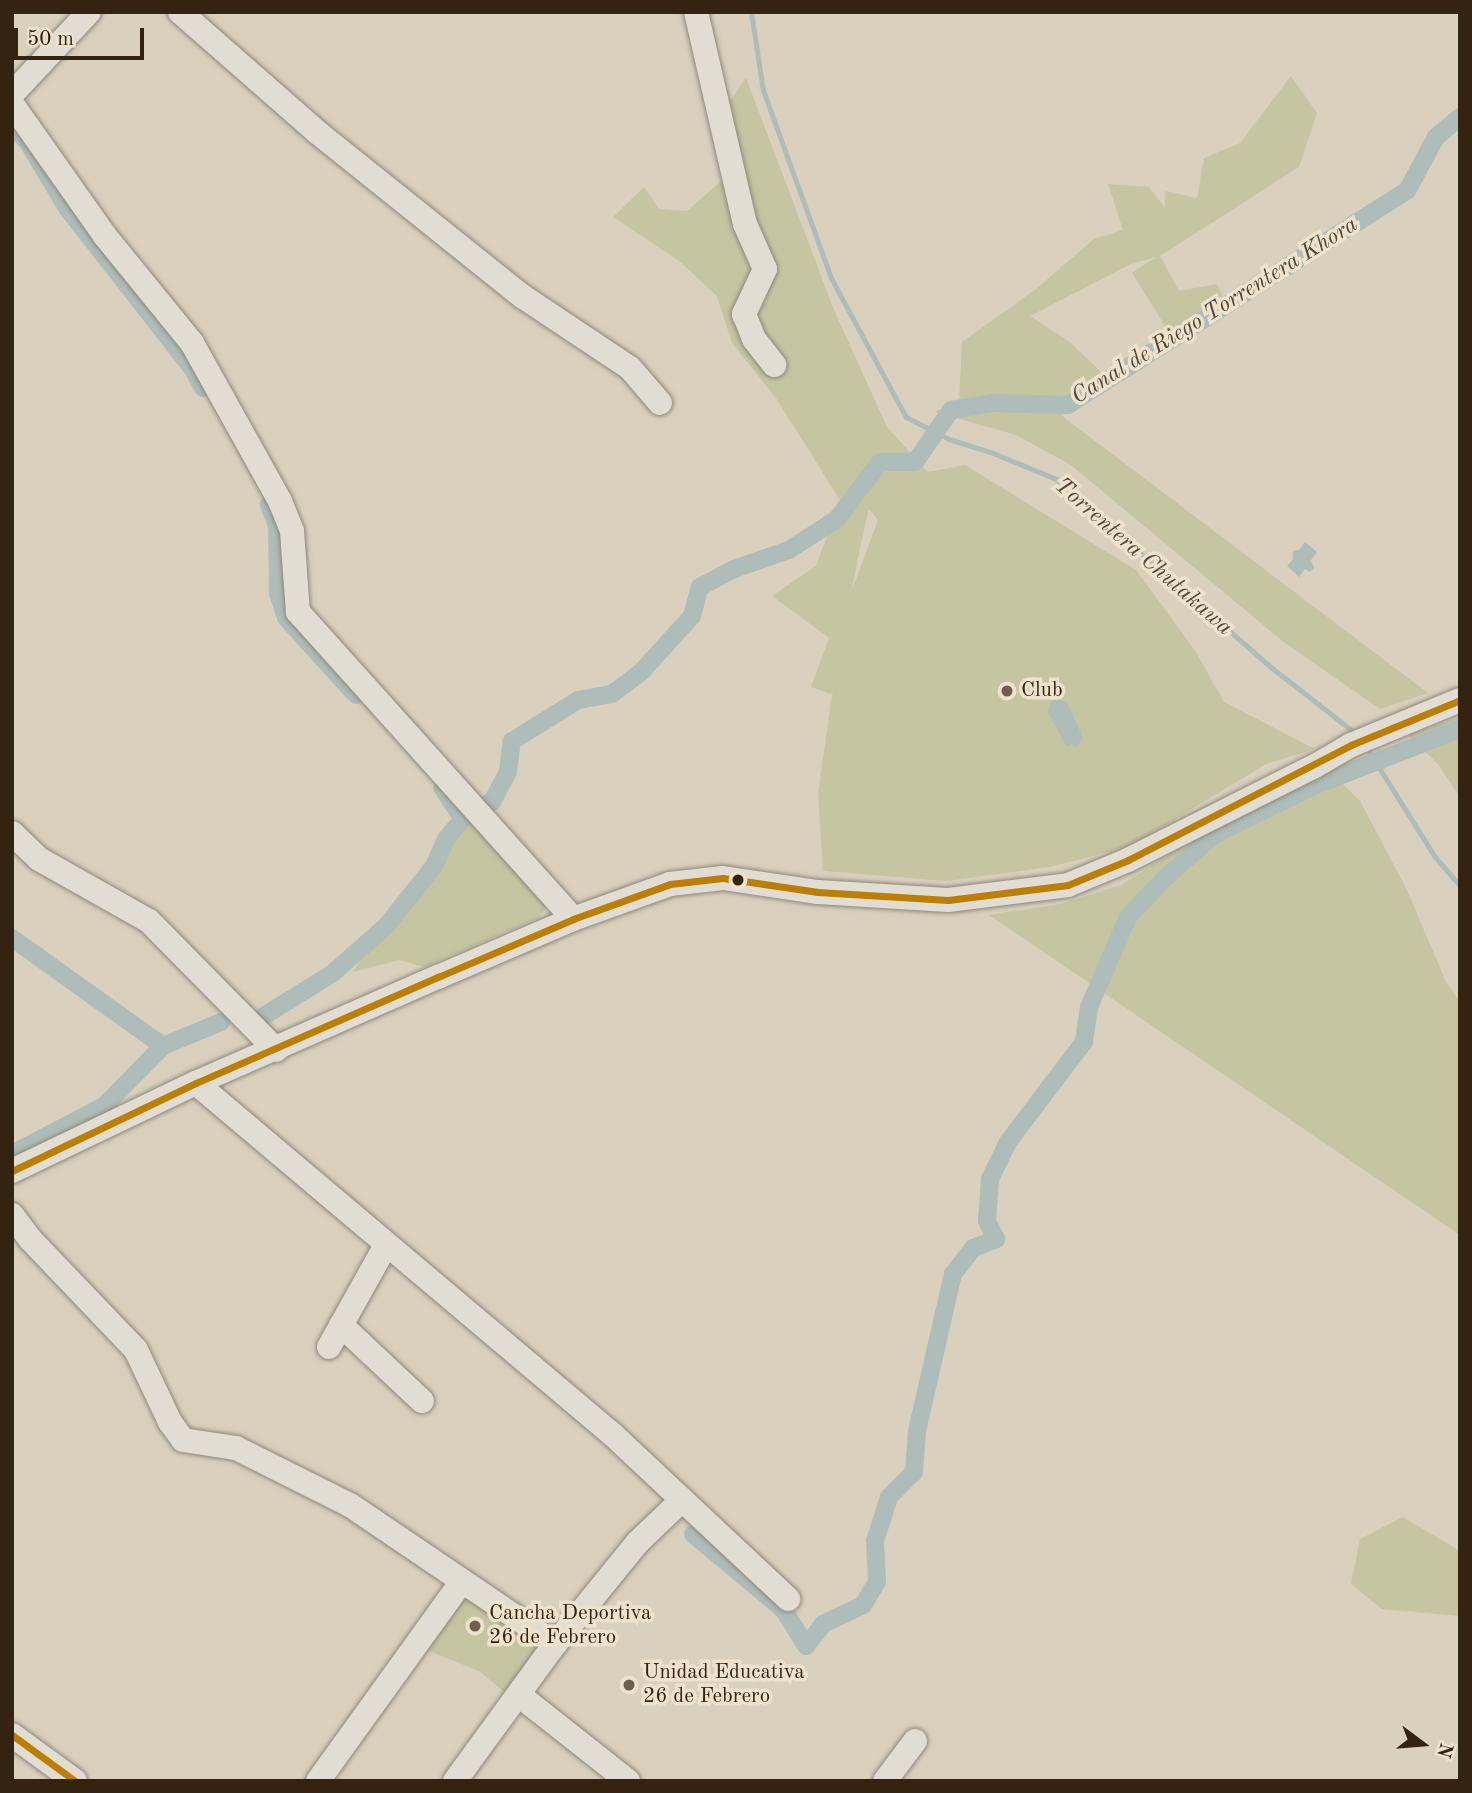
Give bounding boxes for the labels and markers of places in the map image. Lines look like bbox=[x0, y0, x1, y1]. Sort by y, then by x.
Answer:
place label: Club bbox=[1021, 678, 1063, 704]
marker: Club bbox=[999, 683, 1015, 699]
unlabelled marker bbox=[731, 873, 745, 887]
place label: Cancha Deportiva 26 de Febrero bbox=[489, 1601, 651, 1651]
marker: Cancha Deportiva 26 de Febrero bbox=[467, 1618, 483, 1634]
place label: Unidad Educativa 26 de Febrero bbox=[643, 1660, 805, 1710]
marker: Unidad Educativa 26 de Febrero bbox=[621, 1677, 637, 1693]

